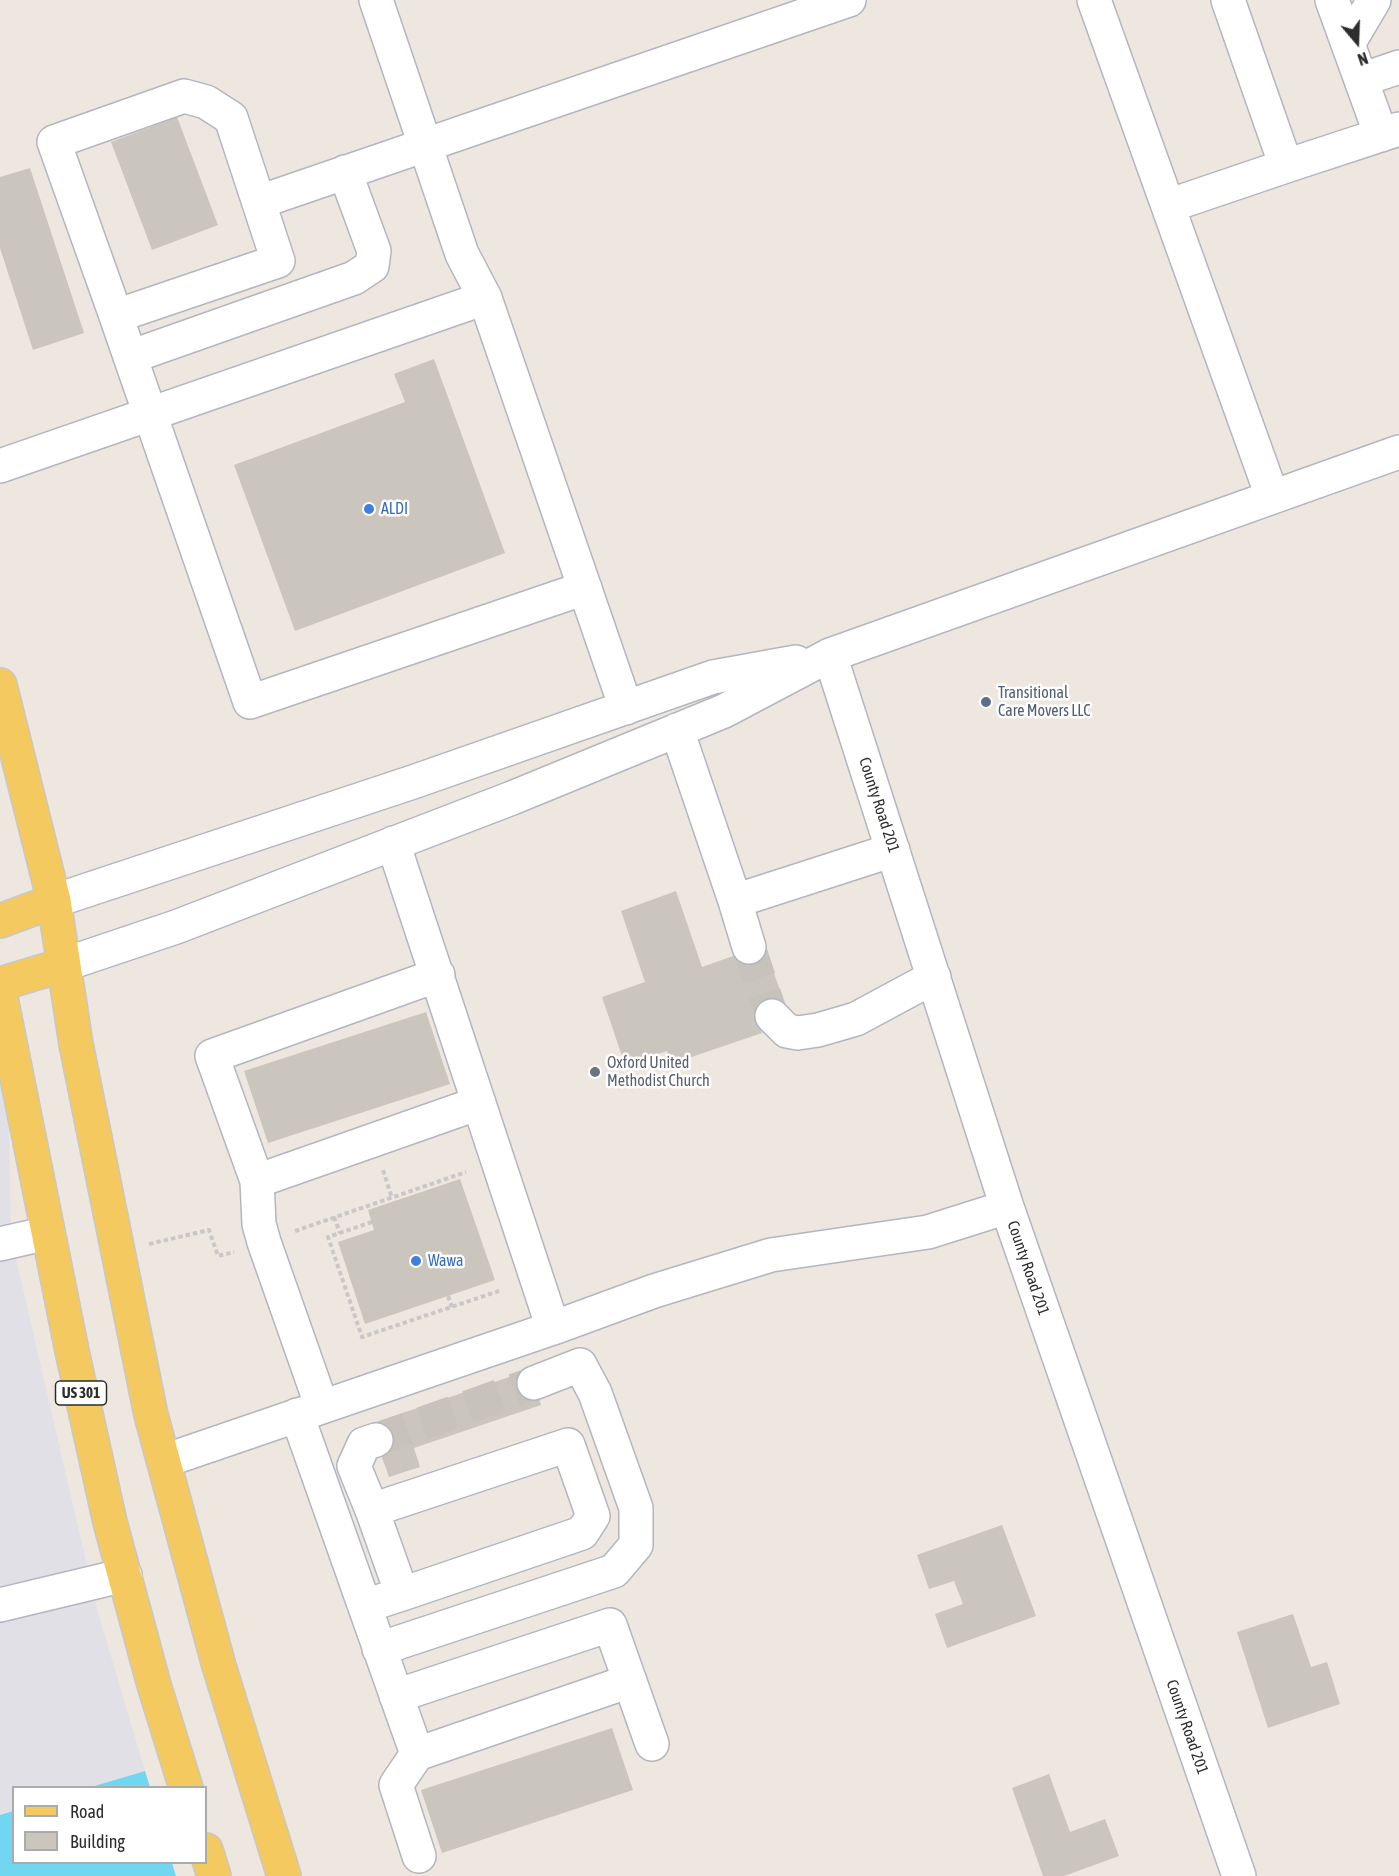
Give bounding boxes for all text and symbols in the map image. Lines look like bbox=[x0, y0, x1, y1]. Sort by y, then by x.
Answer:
north arrow bbox=[1327, 12, 1387, 72]
text: N bbox=[1355, 49, 1370, 69]
place label: ALDI bbox=[381, 499, 408, 519]
marker: ALDI bbox=[362, 502, 376, 516]
place label: Transitional Care Movers LLC bbox=[998, 683, 1090, 721]
marker: Transitional Care Movers LLC bbox=[979, 695, 993, 709]
street label: County Road 201 bbox=[855, 755, 903, 855]
place label: Oxford United Methodist Church bbox=[607, 1053, 710, 1091]
marker: Oxford United Methodist Church bbox=[588, 1065, 602, 1079]
street label: County Road 201 bbox=[1003, 1218, 1053, 1318]
place label: Wawa bbox=[428, 1251, 463, 1271]
marker: Wawa bbox=[409, 1254, 423, 1268]
road number: US 301 bbox=[56, 1381, 106, 1405]
street label: County Road 201 bbox=[1162, 1677, 1212, 1777]
legend bbox=[12, 1786, 207, 1864]
text: Road bbox=[70, 1801, 104, 1822]
text: Building bbox=[70, 1831, 125, 1852]

